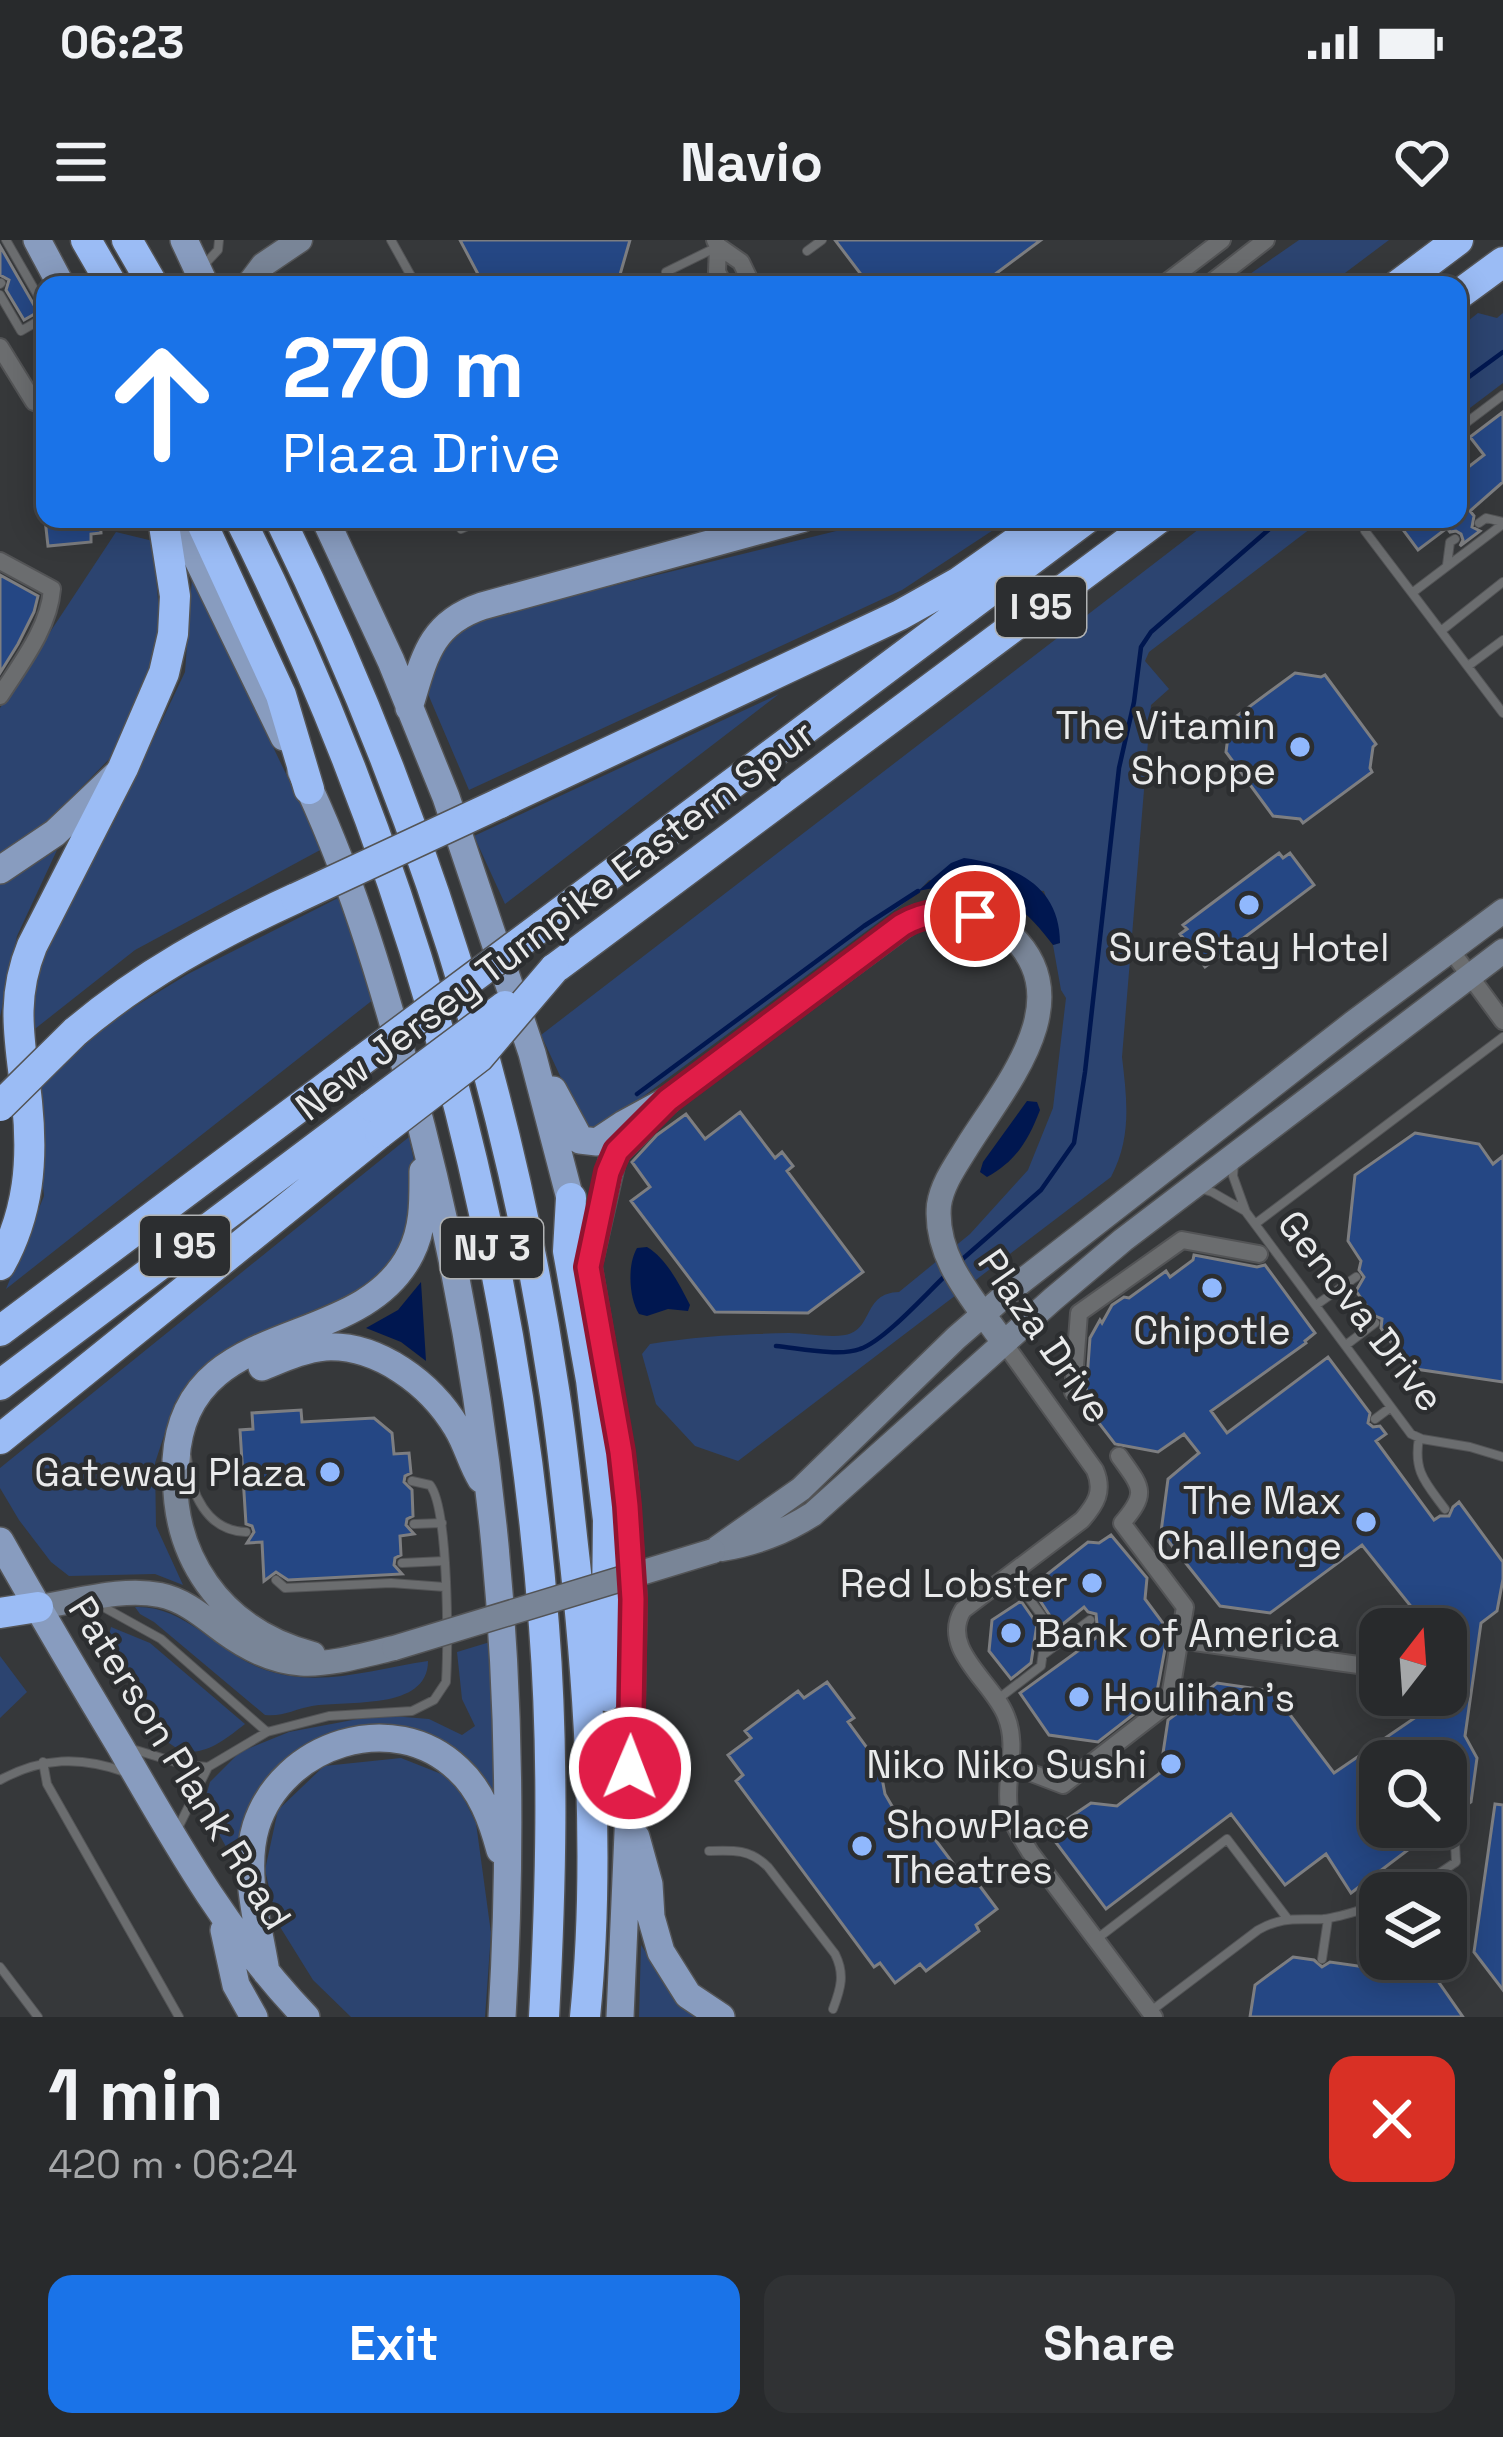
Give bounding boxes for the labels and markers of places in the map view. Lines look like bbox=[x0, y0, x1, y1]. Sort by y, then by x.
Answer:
place label: The Vitamin Shoppe bbox=[1056, 701, 1276, 795]
marker: The Vitamin Shoppe bbox=[1287, 734, 1313, 760]
pin bbox=[924, 865, 1026, 967]
marker: SureStay Hotel bbox=[1236, 892, 1262, 918]
place label: SureStay Hotel bbox=[1108, 923, 1390, 972]
marker: Chipotle bbox=[1199, 1275, 1225, 1301]
place label: Chipotle bbox=[1133, 1306, 1291, 1355]
place label: Gateway Plaza bbox=[34, 1448, 306, 1497]
marker: Gateway Plaza bbox=[317, 1459, 343, 1485]
place label: The Max Challenge bbox=[1156, 1476, 1342, 1570]
marker: The Max Challenge bbox=[1353, 1509, 1379, 1535]
place label: Red Lobster bbox=[840, 1559, 1068, 1608]
marker: Red Lobster bbox=[1079, 1570, 1105, 1596]
place label: Bank of America bbox=[1035, 1609, 1339, 1658]
marker: Bank of America bbox=[998, 1620, 1024, 1646]
place label: Houlihan's bbox=[1103, 1673, 1295, 1722]
marker: Houlihan's bbox=[1066, 1684, 1092, 1710]
place label: Niko Niko Sushi bbox=[866, 1740, 1147, 1789]
marker: Niko Niko Sushi bbox=[1158, 1751, 1184, 1777]
place label: ShowPlace Theatres bbox=[886, 1800, 1090, 1894]
marker: ShowPlace Theatres bbox=[849, 1833, 875, 1859]

